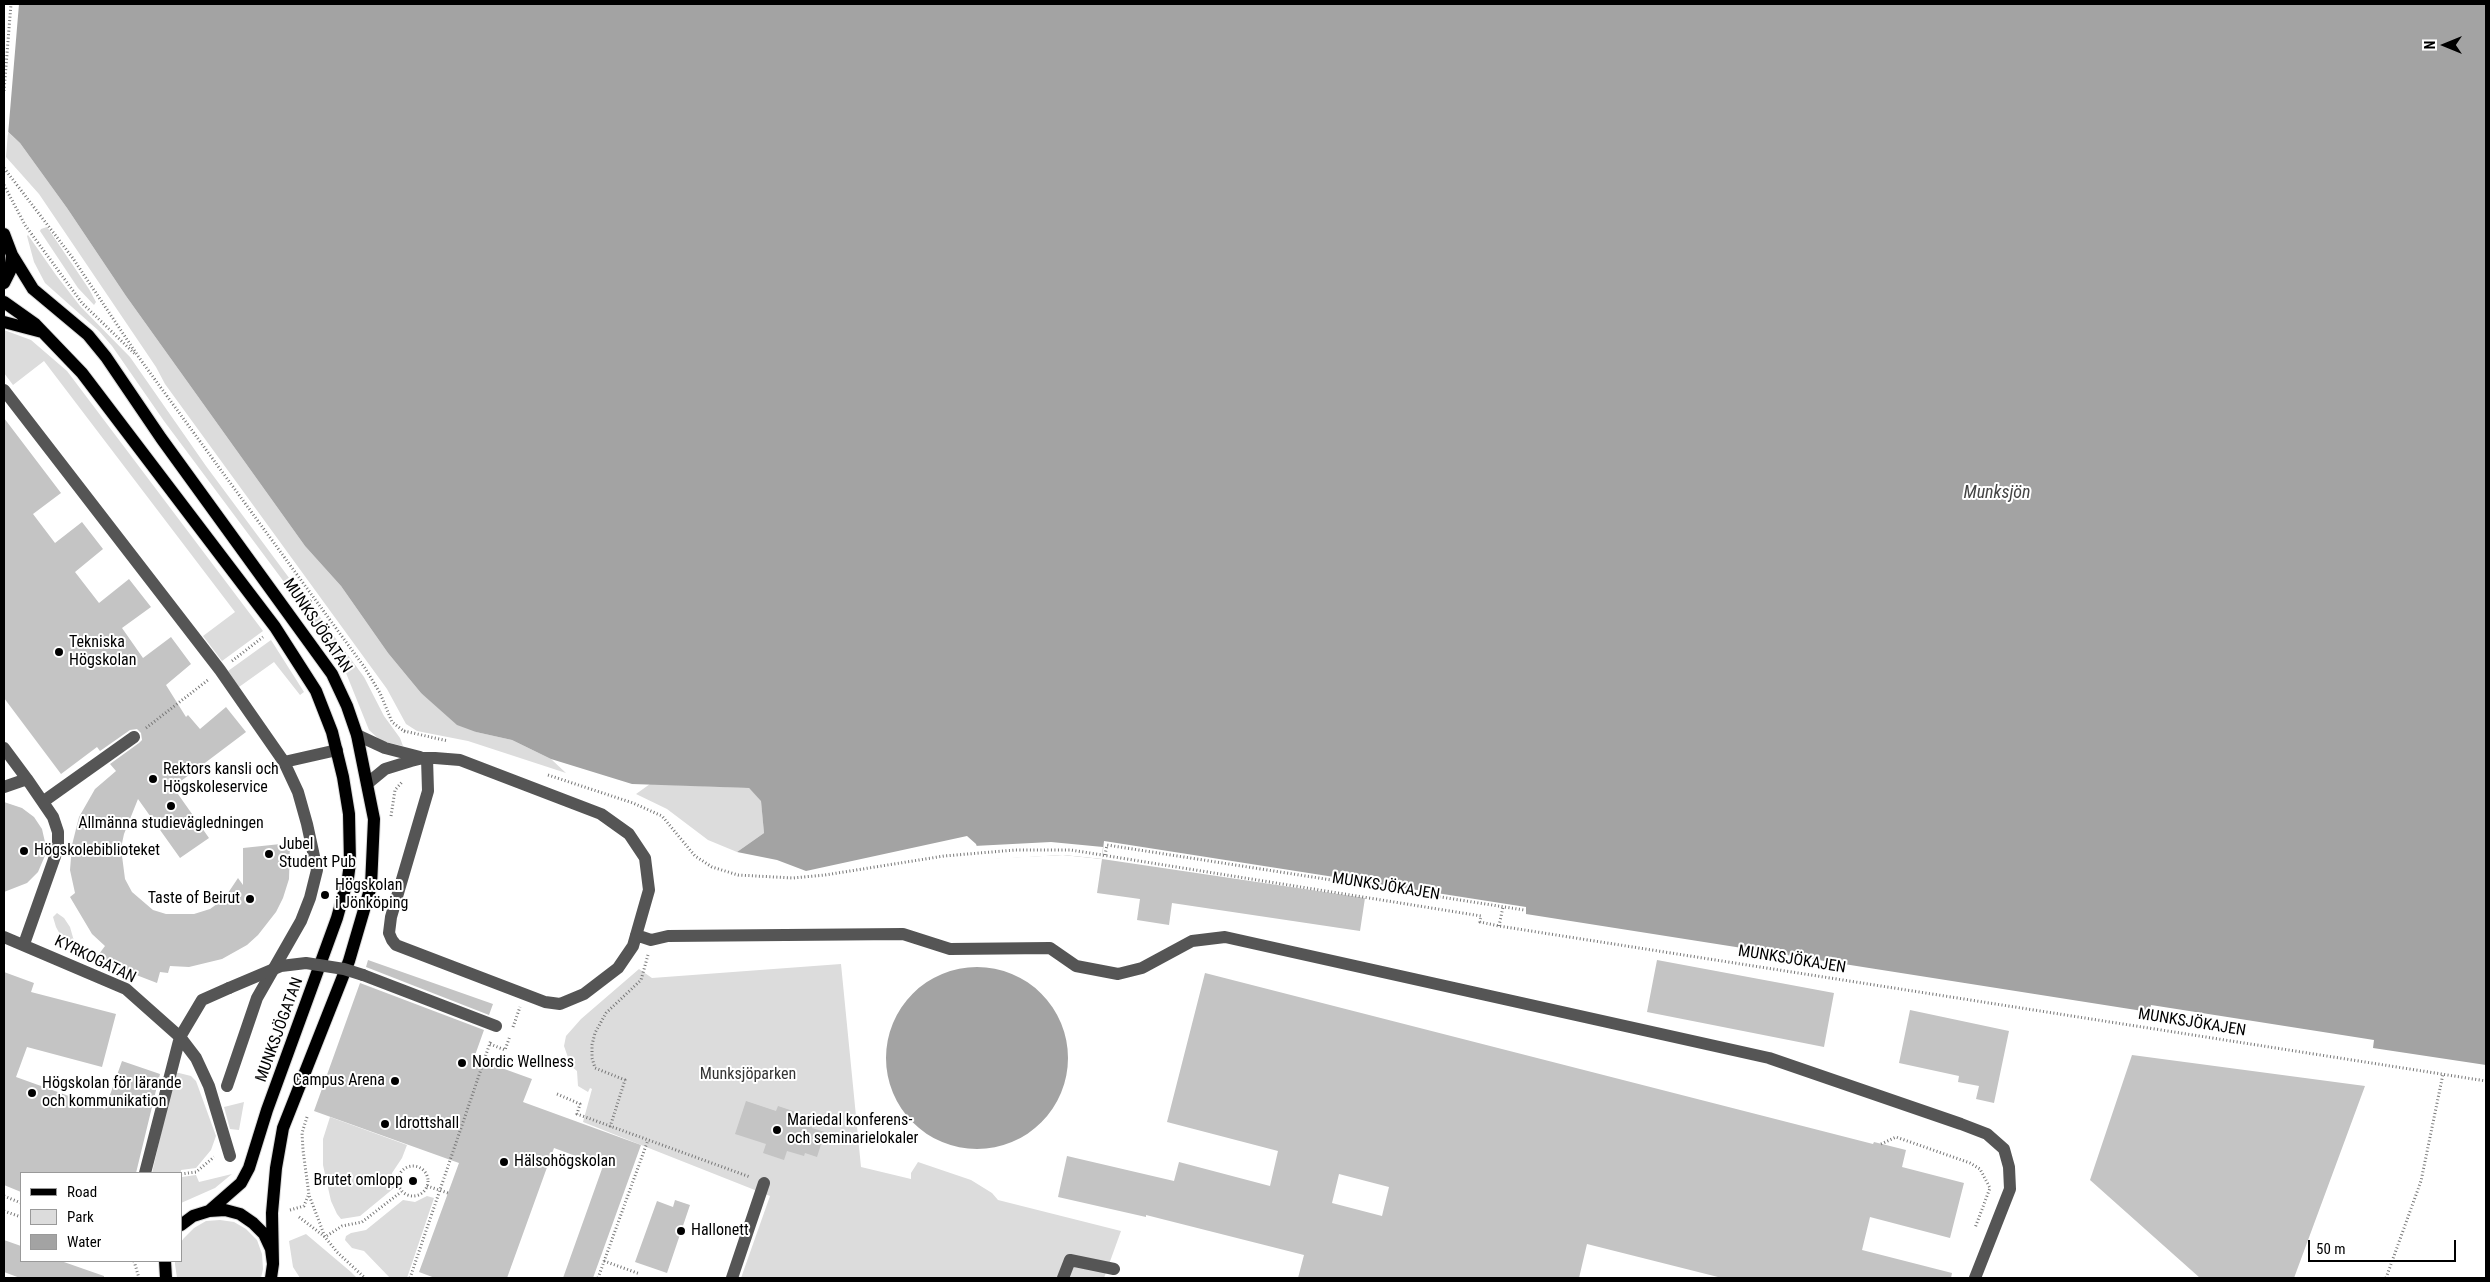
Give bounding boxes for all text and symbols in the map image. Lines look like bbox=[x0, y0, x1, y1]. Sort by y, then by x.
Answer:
north arrow bbox=[2420, 20, 2470, 70]
text: N bbox=[2422, 41, 2438, 49]
water label: Munksjön bbox=[1963, 482, 2031, 504]
street label: MUNKSJÖGATAN bbox=[278, 575, 356, 677]
place label: Tekniska Högskolan bbox=[69, 633, 136, 671]
marker: Tekniska Högskolan bbox=[53, 646, 65, 658]
place label: Rektors kansli och Högskoleservice bbox=[163, 760, 279, 798]
marker: Rektors kansli och Högskoleservice bbox=[147, 773, 159, 785]
marker: Allmänna studievägledningen bbox=[165, 800, 177, 812]
place label: Allmänna studievägledningen bbox=[78, 814, 264, 834]
place label: Jubel Student Pub bbox=[279, 835, 356, 873]
place label: Högskolebiblioteket bbox=[34, 841, 160, 861]
marker: Högskolebiblioteket bbox=[18, 845, 30, 857]
marker: Jubel Student Pub bbox=[263, 848, 275, 860]
street label: MUNKSJÖKAJEN bbox=[1331, 869, 1441, 905]
place label: Högskolan i Jönköping bbox=[335, 876, 408, 914]
place label: Taste of Beirut bbox=[148, 889, 240, 909]
marker: Högskolan i Jönköping bbox=[319, 889, 331, 901]
marker: Taste of Beirut bbox=[244, 893, 256, 905]
street label: KYRKOGATAN bbox=[51, 932, 139, 988]
street label: MUNKSJÖKAJEN bbox=[1737, 942, 1847, 978]
street label: MUNKSJÖGATAN bbox=[252, 975, 308, 1085]
street label: MUNKSJÖKAJEN bbox=[2137, 1005, 2247, 1041]
place label: Nordic Wellness bbox=[472, 1053, 574, 1073]
marker: Nordic Wellness bbox=[456, 1057, 468, 1069]
park label: Munksjöparken bbox=[700, 1065, 796, 1085]
place label: Campus Arena bbox=[293, 1071, 385, 1091]
place label: Högskolan för lärande och kommunikation bbox=[42, 1074, 182, 1112]
marker: Campus Arena bbox=[389, 1075, 401, 1087]
marker: Högskolan för lärande och kommunikation bbox=[26, 1087, 38, 1099]
place label: Mariedal konferens- och seminarielokaler bbox=[787, 1111, 918, 1149]
place label: Idrottshall bbox=[395, 1114, 459, 1134]
marker: Idrottshall bbox=[379, 1118, 391, 1130]
marker: Mariedal konferens- och seminarielokaler bbox=[771, 1124, 783, 1136]
place label: Hälsohögskolan bbox=[514, 1152, 616, 1172]
marker: Hälsohögskolan bbox=[498, 1156, 510, 1168]
place label: Brutet omlopp bbox=[313, 1171, 403, 1191]
legend bbox=[20, 1172, 182, 1262]
marker: Brutet omlopp bbox=[407, 1175, 419, 1187]
text: Road bbox=[67, 1183, 97, 1201]
text: Park bbox=[67, 1208, 94, 1226]
place label: Hallonett bbox=[691, 1221, 749, 1241]
marker: Hallonett bbox=[675, 1225, 687, 1237]
scale bar bbox=[2310, 1230, 2458, 1262]
text: Water bbox=[67, 1233, 101, 1251]
text: 50 m bbox=[2316, 1240, 2346, 1258]

